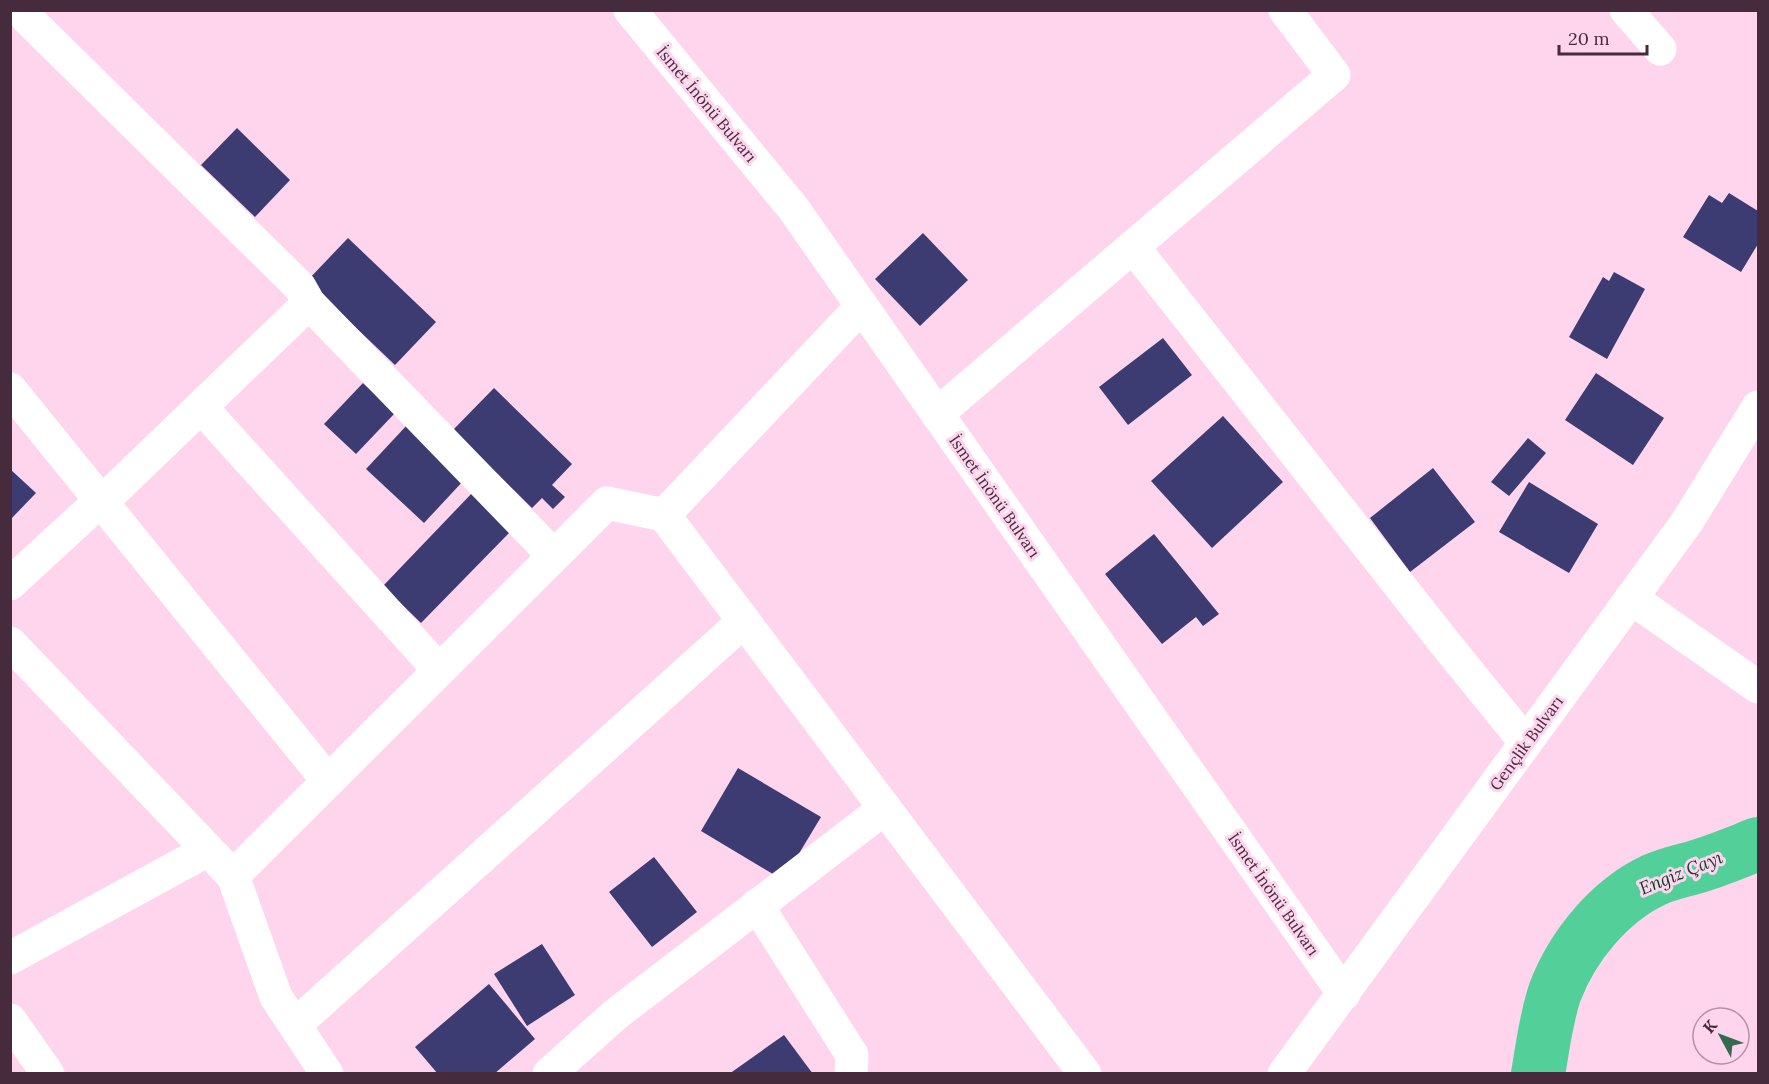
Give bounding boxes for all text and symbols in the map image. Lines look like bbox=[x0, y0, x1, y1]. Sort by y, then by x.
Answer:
scale bar bbox=[1559, 18, 1648, 56]
text: 20 m bbox=[1568, 27, 1610, 50]
street label: İsmet İnönü Bulvarı bbox=[653, 42, 761, 166]
street label: İsmet İnönü Bulvarı bbox=[945, 431, 1045, 561]
street label: Gençlik Bulvarı bbox=[1485, 692, 1567, 794]
street label: İsmet İnönü Bulvarı bbox=[1224, 829, 1324, 959]
water label: Engiz Çayı bbox=[1636, 845, 1726, 900]
north arrow bbox=[1691, 1006, 1751, 1066]
text: K bbox=[1698, 1015, 1721, 1037]

